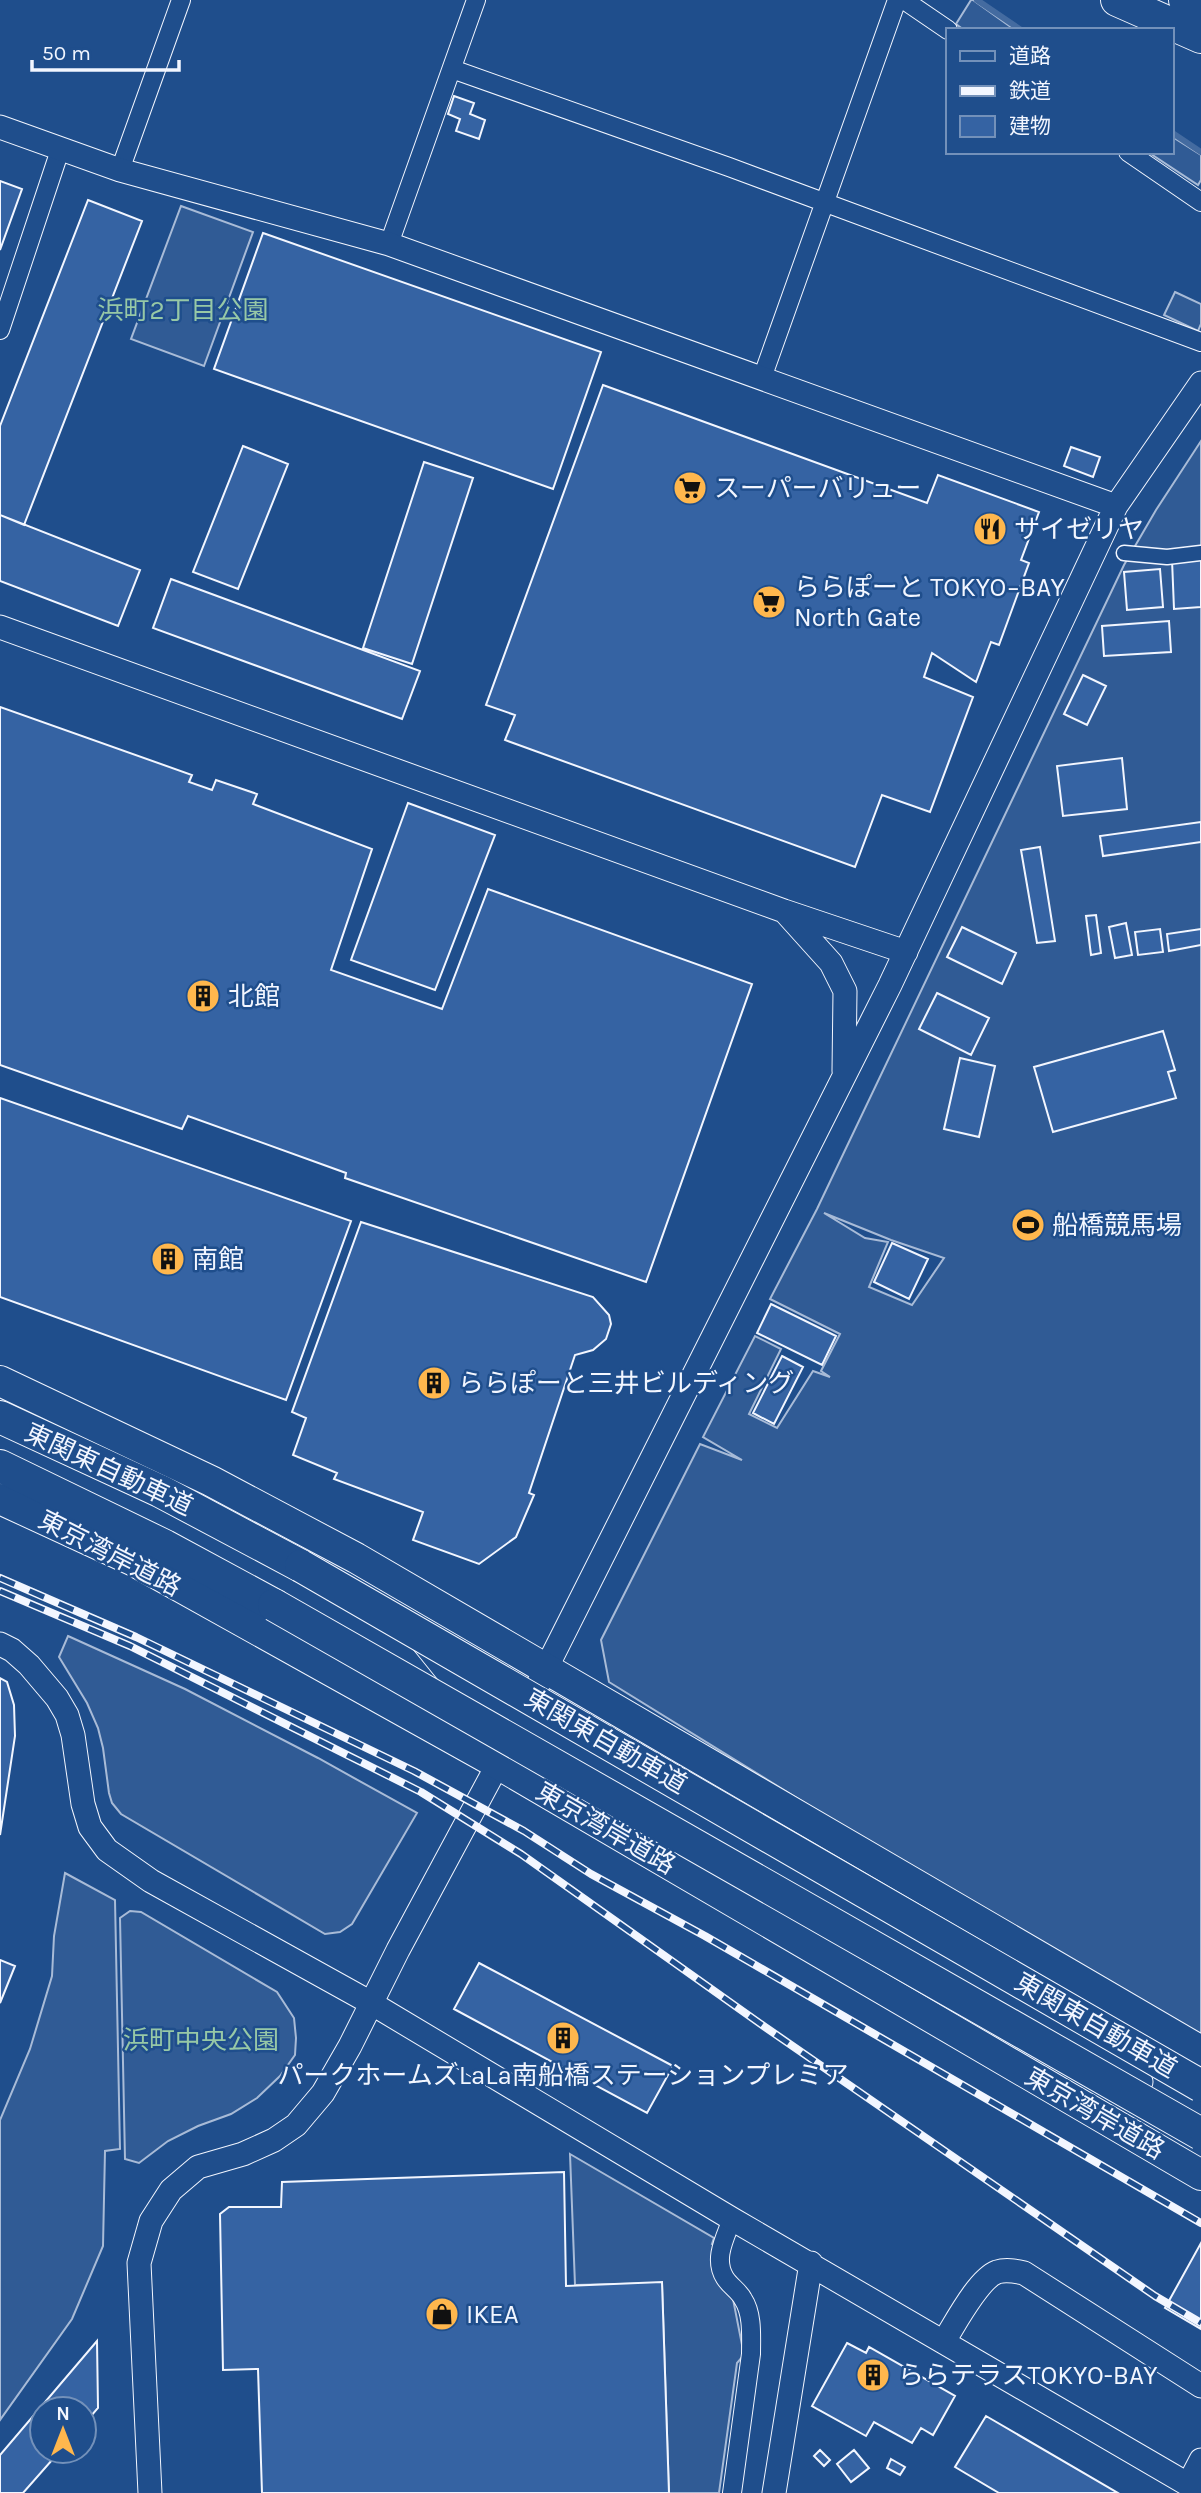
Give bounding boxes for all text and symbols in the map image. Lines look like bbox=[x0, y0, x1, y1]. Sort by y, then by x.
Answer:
scale bar bbox=[32, 28, 178, 72]
legend bbox=[946, 28, 1173, 154]
text: 50 m bbox=[42, 41, 91, 65]
text: 道路 bbox=[1009, 44, 1051, 68]
text: 鉄道 bbox=[1009, 79, 1051, 103]
text: 建物 bbox=[1009, 114, 1051, 138]
park label: 浜町2丁目公園 bbox=[97, 295, 269, 326]
supermarket icon: スーパーバリュー bbox=[671, 469, 709, 507]
place label: スーパーバリュー bbox=[714, 473, 921, 504]
restaurant icon: サイゼリヤ bbox=[971, 510, 1009, 548]
place label: サイゼリヤ bbox=[1014, 514, 1144, 545]
place label: ららぽーと TOKYO−BAY North Gate bbox=[794, 572, 1065, 633]
supermarket icon: ららぽーと TOKYO−BAY North Gate bbox=[750, 583, 788, 621]
building icon: 北館 bbox=[184, 977, 222, 1015]
place label: 北館 bbox=[228, 981, 280, 1012]
sports icon: 船橋競馬場 bbox=[1009, 1206, 1047, 1244]
place label: 船橋競馬場 bbox=[1052, 1210, 1182, 1241]
building icon: 南館 bbox=[149, 1240, 187, 1278]
place label: 南館 bbox=[192, 1244, 244, 1275]
building icon: ららぽーと三井ビルディング bbox=[415, 1364, 453, 1402]
place label: ららぽーと三井ビルディング bbox=[458, 1368, 794, 1399]
street label: 東関東自動車道 bbox=[20, 1417, 198, 1522]
street label: 東京湾岸道路 bbox=[33, 1504, 186, 1603]
street label: 東関東自動車道 bbox=[519, 1683, 692, 1800]
street label: 東京湾岸道路 bbox=[530, 1776, 681, 1881]
street label: 東関東自動車道 bbox=[1009, 1967, 1182, 2084]
building icon: パークホームズLaLa南船橋ステーションプレミア bbox=[544, 2019, 582, 2057]
park label: 浜町中央公園 bbox=[123, 2025, 279, 2056]
place label: パークホームズLaLa南船橋ステーションプレミア bbox=[278, 2060, 848, 2091]
street label: 東京湾岸道路 bbox=[1019, 2061, 1170, 2166]
shop icon: IKEA bbox=[423, 2295, 461, 2333]
place label: IKEA bbox=[466, 2299, 519, 2330]
building icon: ららテラスTOKYO-BAY bbox=[854, 2356, 892, 2394]
place label: ららテラスTOKYO-BAY bbox=[898, 2360, 1158, 2391]
north arrow bbox=[28, 2395, 98, 2465]
text: N bbox=[56, 2403, 70, 2425]

